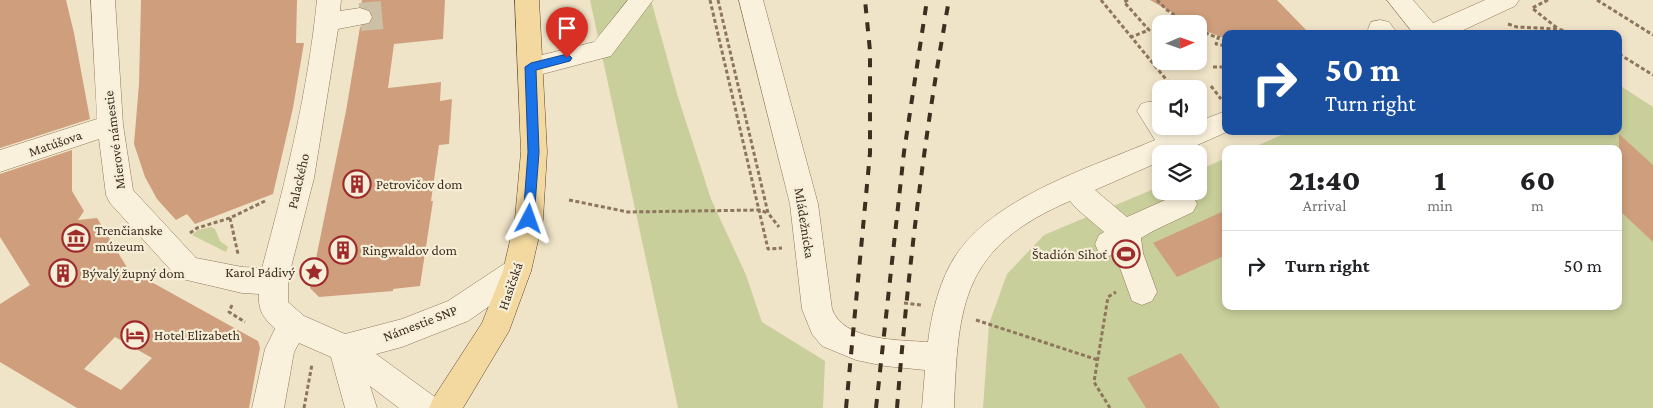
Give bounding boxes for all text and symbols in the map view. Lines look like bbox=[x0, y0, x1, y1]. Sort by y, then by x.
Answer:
pin bbox=[546, 7, 588, 58]
icon: arrive bbox=[553, 14, 581, 42]
north arrow bbox=[1152, 15, 1208, 70]
map controls bbox=[1152, 15, 1207, 200]
icon: right bbox=[1242, 50, 1307, 115]
text: 50 m bbox=[1325, 50, 1400, 89]
button: sound bbox=[1152, 80, 1207, 135]
street label: Mierové námestie bbox=[100, 90, 128, 190]
text: Turn right bbox=[1325, 91, 1416, 116]
street label: Matúšova bbox=[26, 126, 84, 160]
button: layers bbox=[1152, 145, 1207, 200]
street label: Palackého bbox=[284, 152, 312, 210]
text: 21:40 bbox=[1289, 163, 1360, 196]
text: 1 bbox=[1434, 163, 1446, 196]
text: 60 bbox=[1520, 163, 1555, 196]
building icon: Petrovičov dom bbox=[342, 169, 372, 199]
place label: Petrovičov dom bbox=[376, 176, 463, 192]
street label: Mládežnícka bbox=[792, 187, 819, 260]
position arrow bbox=[502, 192, 554, 244]
text: Arrival bbox=[1303, 197, 1346, 214]
text: min bbox=[1427, 197, 1453, 214]
text: m bbox=[1531, 197, 1544, 214]
place label: Trenčianske múzeum bbox=[95, 222, 163, 254]
museum icon: Trenčianske múzeum bbox=[61, 223, 91, 253]
building icon: Ringwaldov dom bbox=[328, 235, 358, 265]
sports icon: Štadión Sihoť bbox=[1111, 239, 1141, 269]
place label: Ringwaldov dom bbox=[362, 242, 457, 258]
place label: Štadión Sihoť bbox=[1032, 246, 1107, 262]
icon: right bbox=[1242, 252, 1270, 280]
text: Turn right bbox=[1285, 255, 1370, 276]
text: 50 m bbox=[1563, 255, 1602, 276]
place icon: Karol Pádivý bbox=[299, 257, 329, 287]
building icon: Bývalý župný dom bbox=[48, 258, 78, 288]
street label: Hasičská bbox=[494, 260, 526, 312]
place label: Karol Pádivý bbox=[225, 264, 296, 280]
place label: Bývalý župný dom bbox=[82, 265, 185, 281]
street label: Námestie SNP bbox=[381, 301, 459, 345]
hotel icon: Hotel Elizabeth bbox=[120, 320, 150, 350]
place label: Hotel Elizabeth bbox=[154, 327, 240, 343]

